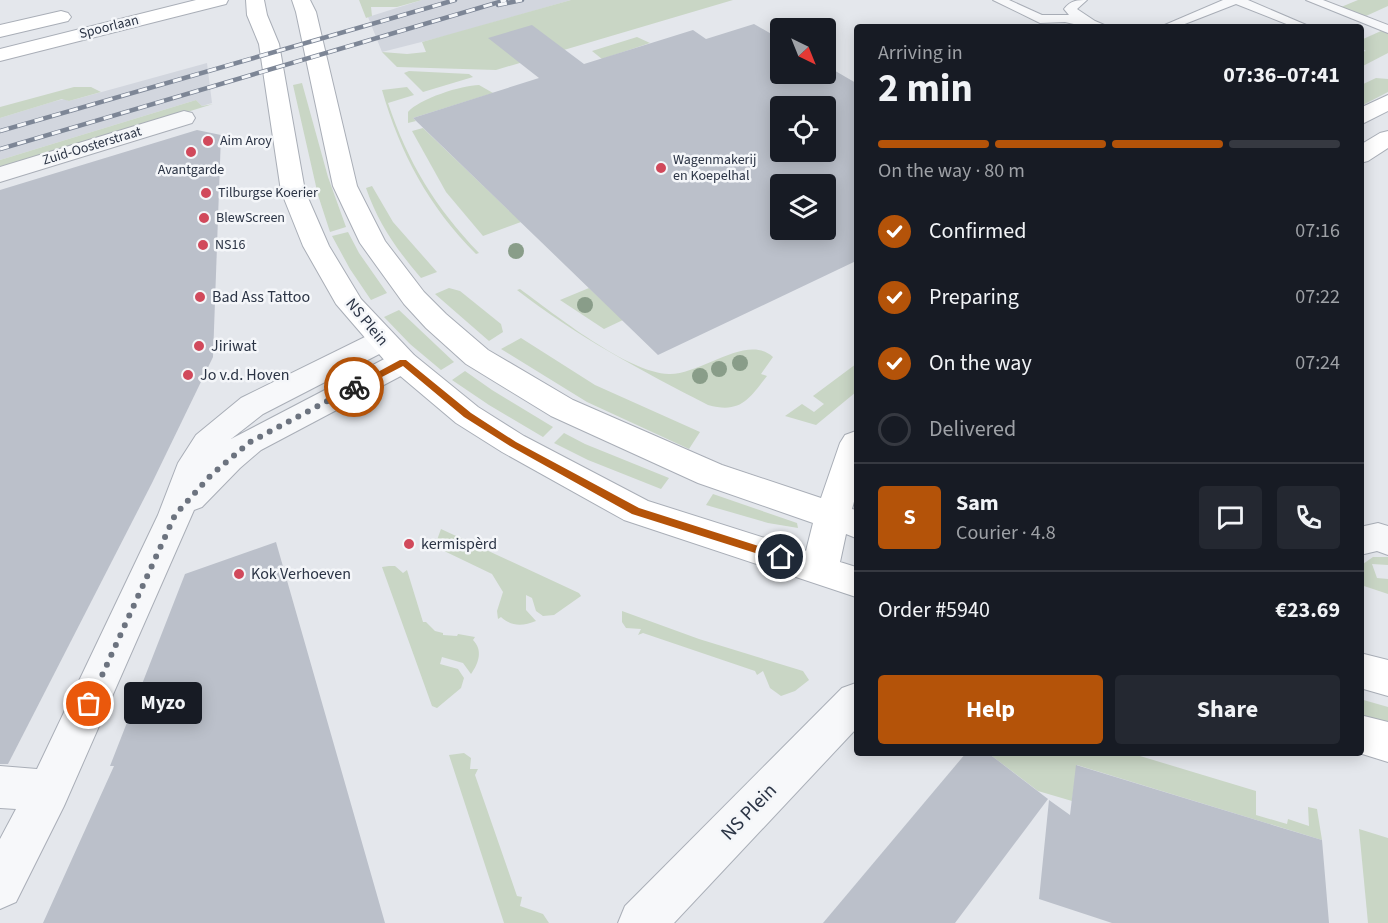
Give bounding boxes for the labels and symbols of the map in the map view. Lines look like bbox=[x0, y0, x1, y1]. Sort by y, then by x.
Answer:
street label: Spoorlaan bbox=[77, 10, 141, 44]
north arrow bbox=[770, 18, 836, 84]
street label: Zuid-Oosterstraat bbox=[40, 121, 144, 171]
place label: Aim Aroy bbox=[220, 131, 272, 151]
marker: Aim Aroy bbox=[201, 134, 215, 148]
marker: Avantgarde bbox=[184, 145, 198, 159]
place label: Wagenmakerij en Koepelhal bbox=[673, 150, 756, 186]
place label: Avantgarde bbox=[158, 160, 224, 180]
marker: Wagenmakerij en Koepelhal bbox=[654, 161, 668, 175]
place label: Tilburgse Koerier bbox=[218, 183, 318, 203]
marker: Tilburgse Koerier bbox=[199, 186, 213, 200]
place label: BlewScreen bbox=[216, 208, 285, 228]
marker: BlewScreen bbox=[197, 211, 211, 225]
place label: NS16 bbox=[215, 235, 245, 255]
marker: NS16 bbox=[196, 238, 210, 252]
place label: Bad Ass Tattoo bbox=[212, 286, 310, 308]
marker: Bad Ass Tattoo bbox=[193, 290, 207, 304]
street label: NS Plein bbox=[341, 294, 393, 350]
place label: Jiriwat bbox=[211, 335, 257, 357]
marker: Jiriwat bbox=[192, 339, 206, 353]
courier bbox=[324, 357, 384, 417]
place label: Jo v.d. Hoven bbox=[200, 364, 289, 386]
marker: Jo v.d. Hoven bbox=[181, 368, 195, 382]
pin bbox=[755, 531, 806, 582]
place label: kermispèrd bbox=[421, 533, 497, 555]
marker: kermispèrd bbox=[402, 537, 416, 551]
place label: Kok Verhoeven bbox=[251, 563, 351, 585]
marker: Kok Verhoeven bbox=[232, 567, 246, 581]
pin bbox=[63, 678, 114, 729]
callout: Myzo bbox=[125, 683, 203, 725]
street label: NS Plein bbox=[715, 777, 783, 847]

